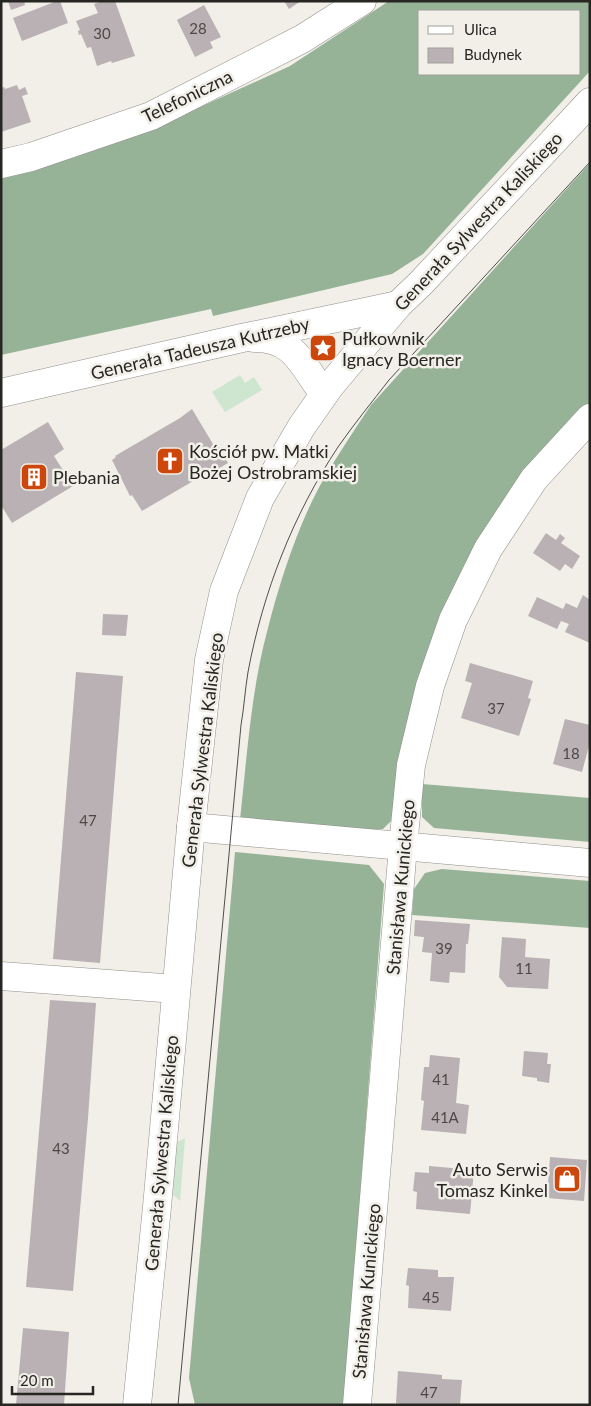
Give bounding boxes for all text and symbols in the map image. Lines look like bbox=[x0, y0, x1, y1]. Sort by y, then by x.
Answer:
legend bbox=[418, 10, 581, 75]
house number: 28 bbox=[189, 19, 207, 37]
text: Ulica bbox=[464, 20, 497, 38]
house number: 30 bbox=[93, 24, 111, 42]
text: Budynek bbox=[464, 45, 522, 63]
street label: Telefoniczna bbox=[138, 65, 236, 127]
street label: Generała Sylwestra Kaliskiego bbox=[389, 127, 567, 315]
street label: Generała Tadeusza Kutrzeby bbox=[89, 312, 312, 384]
place label: Pułkownik Ignacy Boerner bbox=[342, 327, 461, 370]
place icon: Pułkownik Ignacy Boerner bbox=[308, 333, 338, 363]
place label: Kościół pw. Matki Bożej Ostrobramskiej bbox=[189, 440, 357, 483]
church icon: Kościół pw. Matki Bożej Ostrobramskiej bbox=[155, 446, 185, 476]
building icon: Plebania bbox=[19, 462, 49, 492]
place label: Plebania bbox=[53, 466, 120, 488]
street label: Generała Sylwestra Kaliskiego bbox=[177, 631, 227, 869]
house number: 37 bbox=[487, 699, 505, 717]
house number: 18 bbox=[562, 744, 580, 762]
street label: Stanisława Kunickiego bbox=[381, 798, 419, 976]
house number: 47 bbox=[79, 811, 97, 829]
house number: 39 bbox=[435, 939, 453, 957]
house number: 11 bbox=[515, 959, 533, 977]
street label: Generała Sylwestra Kaliskiego bbox=[140, 1034, 182, 1272]
house number: 41 bbox=[432, 1070, 450, 1088]
house number: 41A bbox=[431, 1108, 460, 1126]
house number: 43 bbox=[52, 1139, 70, 1157]
place label: Auto Serwis Tomasz Kinkel bbox=[436, 1158, 548, 1201]
shop icon: Auto Serwis Tomasz Kinkel bbox=[552, 1164, 582, 1194]
street label: Stanisława Kunickiego bbox=[347, 1202, 385, 1380]
house number: 45 bbox=[422, 1288, 440, 1306]
scale bar bbox=[12, 1364, 94, 1396]
text: 20 m bbox=[20, 1371, 54, 1389]
house number: 47 bbox=[420, 1383, 438, 1401]

